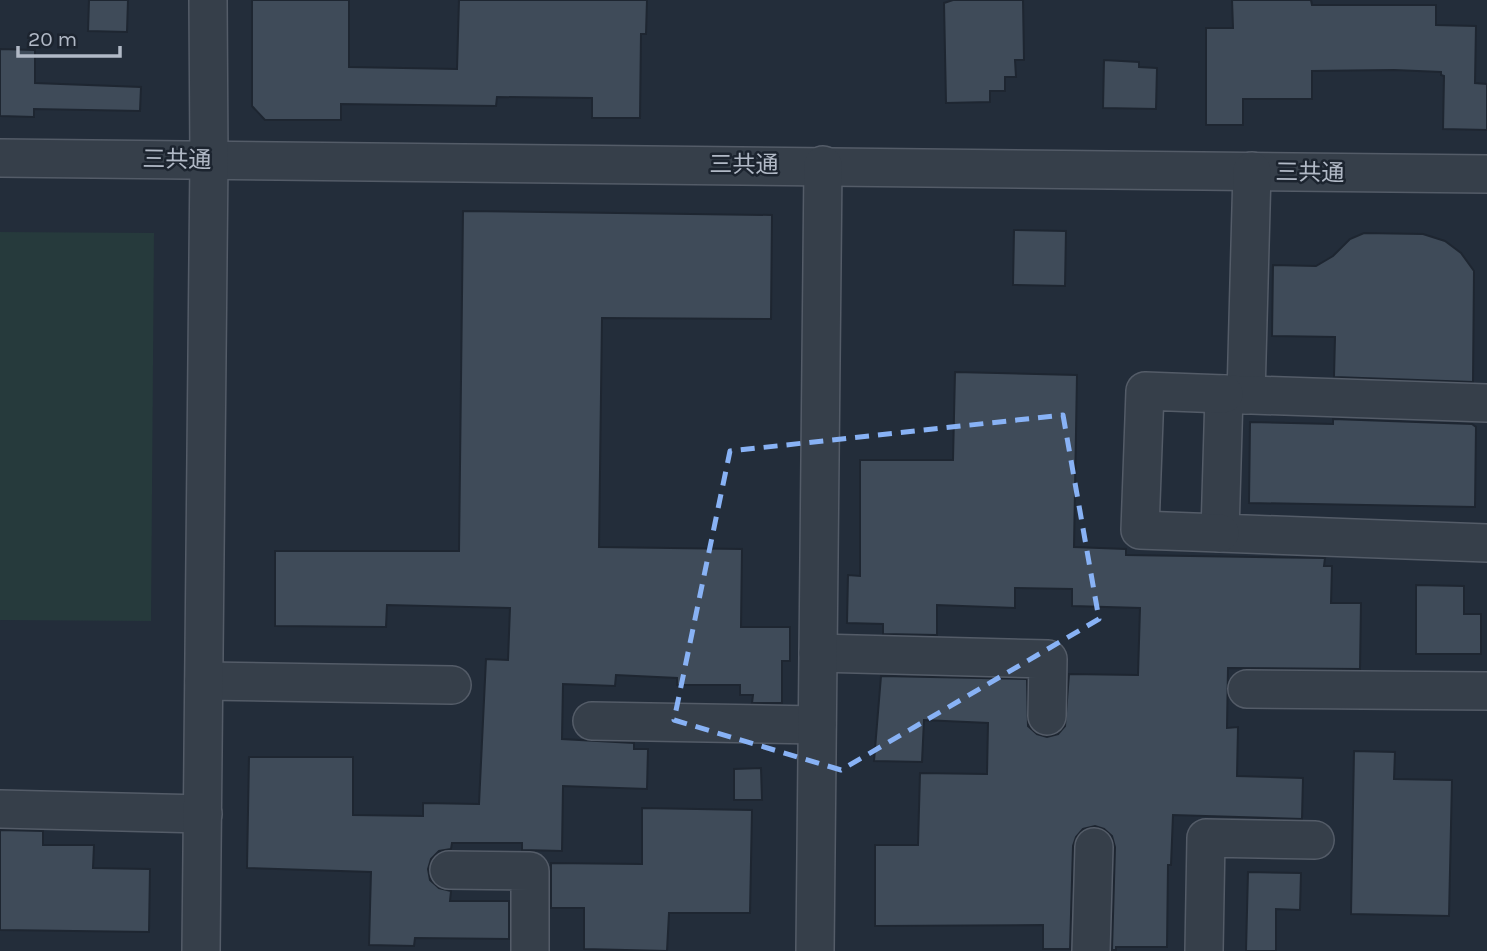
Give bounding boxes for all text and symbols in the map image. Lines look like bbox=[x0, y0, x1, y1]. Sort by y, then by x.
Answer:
scale bar bbox=[18, 14, 119, 58]
text: 20 m bbox=[28, 27, 77, 51]
street label: 三共通 bbox=[142, 145, 212, 174]
street label: 三共通 bbox=[710, 151, 779, 178]
street label: 三共通 bbox=[1275, 158, 1345, 187]

